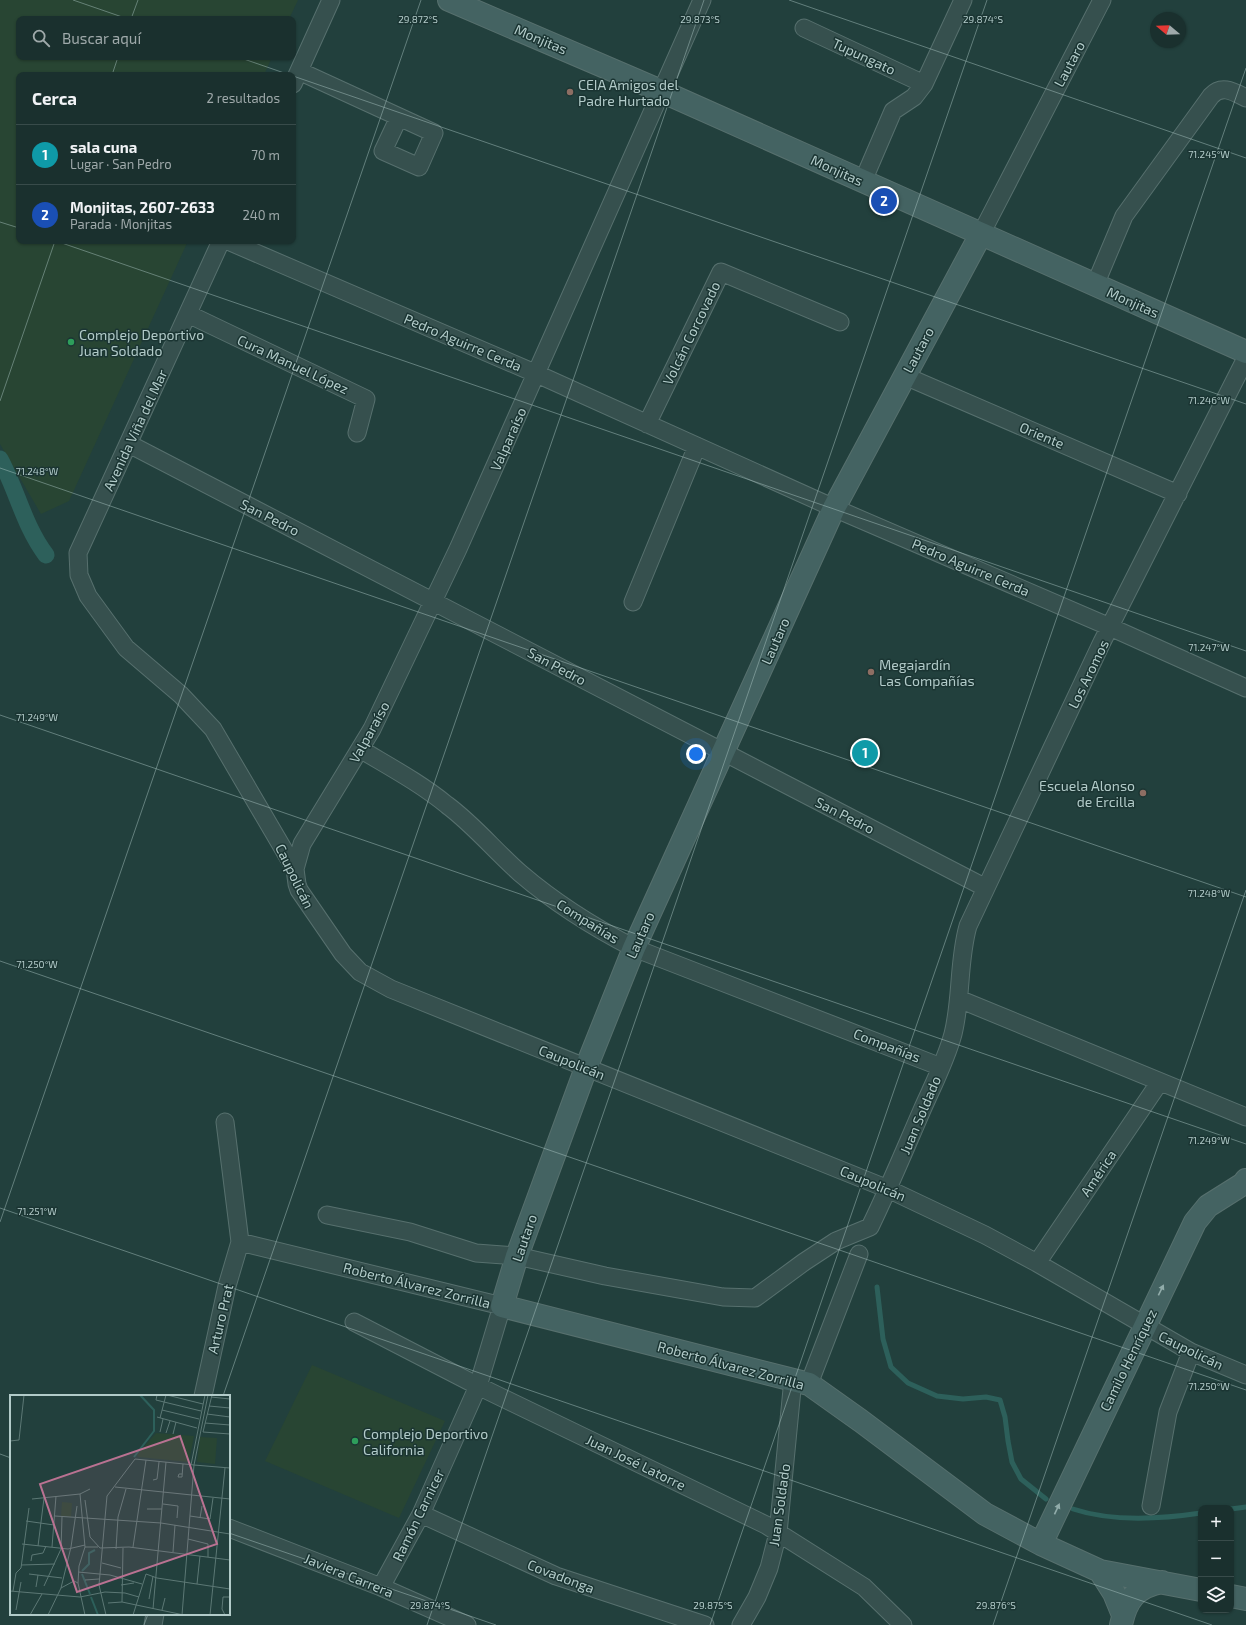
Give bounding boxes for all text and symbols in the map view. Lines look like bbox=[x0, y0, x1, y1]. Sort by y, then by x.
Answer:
north arrow bbox=[1150, 12, 1186, 48]
text: 29.872°S bbox=[398, 13, 438, 25]
text: 29.873°S bbox=[680, 13, 720, 25]
text: 29.874°S bbox=[963, 13, 1003, 25]
search box bbox=[16, 16, 296, 60]
street label: Monjitas bbox=[512, 20, 570, 58]
icon: search bbox=[30, 27, 52, 49]
text: Buscar aquí bbox=[62, 29, 141, 47]
street label: Tupungato bbox=[830, 34, 898, 78]
street label: Lautaro bbox=[1050, 38, 1088, 90]
place label: CEIA Amigos del Padre Hurtado bbox=[578, 76, 680, 109]
marker: CEIA Amigos del Padre Hurtado bbox=[565, 87, 575, 97]
text: Cerca bbox=[32, 88, 77, 108]
text: 2 resultados bbox=[206, 90, 280, 106]
text: sala cuna bbox=[70, 138, 137, 156]
text: 1 bbox=[42, 147, 48, 163]
text: 70 m bbox=[251, 147, 280, 163]
text: 71.245°W bbox=[1188, 148, 1230, 160]
street label: Monjitas bbox=[808, 151, 866, 189]
text: Lugar · San Pedro bbox=[70, 156, 172, 172]
pin: 2 bbox=[871, 186, 897, 216]
text: Monjitas, 2607-2633 bbox=[70, 198, 215, 216]
text: 2 bbox=[41, 207, 49, 223]
text: 240 m bbox=[243, 207, 280, 223]
text: Parada · Monjitas bbox=[70, 216, 172, 232]
street label: Volcán Corcovado bbox=[659, 279, 723, 387]
street label: Monjitas bbox=[1104, 283, 1162, 321]
street label: Pedro Aguirre Cerda bbox=[402, 310, 524, 374]
street label: Lautaro bbox=[899, 324, 937, 376]
place label: Complejo Deportivo Juan Soldado bbox=[79, 326, 204, 359]
street label: Cura Manuel López bbox=[235, 331, 351, 397]
marker: Complejo Deportivo Juan Soldado bbox=[66, 337, 76, 347]
street label: Avenida Viña del Mar bbox=[99, 366, 171, 494]
text: 71.246°W bbox=[1188, 394, 1231, 406]
street label: Valparaíso bbox=[486, 405, 530, 473]
street label: Oriente bbox=[1017, 418, 1067, 452]
text: 71.248°W bbox=[16, 465, 59, 477]
street label: San Pedro bbox=[238, 495, 302, 539]
street label: Pedro Aguirre Cerda bbox=[910, 535, 1032, 599]
street label: Lautaro bbox=[757, 615, 793, 667]
street label: Los Aromos bbox=[1064, 637, 1112, 711]
text: 71.247°W bbox=[1188, 641, 1230, 653]
street label: San Pedro bbox=[525, 643, 589, 689]
place label: Megajardín Las Compañías bbox=[879, 656, 975, 689]
marker: Megajardín Las Compañías bbox=[866, 667, 876, 677]
street label: Valparaíso bbox=[345, 698, 393, 766]
text: 71.249°W bbox=[16, 711, 59, 723]
pin: 1 bbox=[852, 738, 878, 768]
your location bbox=[686, 744, 706, 764]
place label: Escuela Alonso de Ercilla bbox=[1039, 777, 1135, 810]
marker: Escuela Alonso de Ercilla bbox=[1138, 788, 1148, 798]
street label: San Pedro bbox=[813, 793, 877, 837]
street label: Caupolicán bbox=[272, 841, 318, 911]
text: 71.248°W bbox=[1188, 887, 1231, 899]
street label: Compañías bbox=[554, 895, 622, 947]
street label: Lautaro bbox=[622, 909, 658, 961]
text: 71.250°W bbox=[16, 958, 58, 970]
street label: Compañías bbox=[851, 1024, 923, 1066]
street label: Caupolicán bbox=[536, 1041, 608, 1083]
street label: Juan Soldado bbox=[896, 1073, 944, 1157]
text: 71.249°W bbox=[1188, 1134, 1231, 1146]
street label: América bbox=[1076, 1147, 1120, 1199]
street label: Caupolicán bbox=[837, 1161, 909, 1205]
text: 71.251°W bbox=[17, 1205, 57, 1217]
street label: Lautaro bbox=[508, 1212, 540, 1264]
street label: Roberto Álvarez Zorrilla bbox=[342, 1258, 492, 1312]
street label: Arturo Prat bbox=[204, 1282, 236, 1356]
one-way arrow bbox=[1158, 1285, 1164, 1296]
street label: Camilo Henríquez bbox=[1096, 1306, 1160, 1414]
street label: Caupolicán bbox=[1156, 1327, 1226, 1373]
street label: Roberto Álvarez Zorrilla bbox=[656, 1337, 806, 1393]
text: 71.250°W bbox=[1188, 1380, 1230, 1392]
inset map bbox=[10, 1395, 230, 1615]
place label: Complejo Deportivo California bbox=[363, 1425, 488, 1458]
street label: Juan José Latorre bbox=[583, 1431, 689, 1493]
marker: Complejo Deportivo California bbox=[350, 1436, 360, 1446]
street label: Juan Soldado bbox=[765, 1463, 793, 1547]
street label: Ramón Carnicer bbox=[388, 1466, 448, 1564]
one-way arrow bbox=[1054, 1503, 1060, 1514]
map controls bbox=[1198, 1505, 1234, 1613]
button: + bbox=[1198, 1505, 1234, 1541]
button: − bbox=[1198, 1541, 1234, 1577]
street label: Javiera Carrera bbox=[302, 1549, 396, 1601]
street label: Covadonga bbox=[525, 1555, 597, 1597]
button: layers bbox=[1198, 1577, 1234, 1613]
text: 29.874°S bbox=[410, 1599, 450, 1611]
text: 29.875°S bbox=[693, 1599, 733, 1611]
text: 29.876°S bbox=[976, 1599, 1016, 1611]

